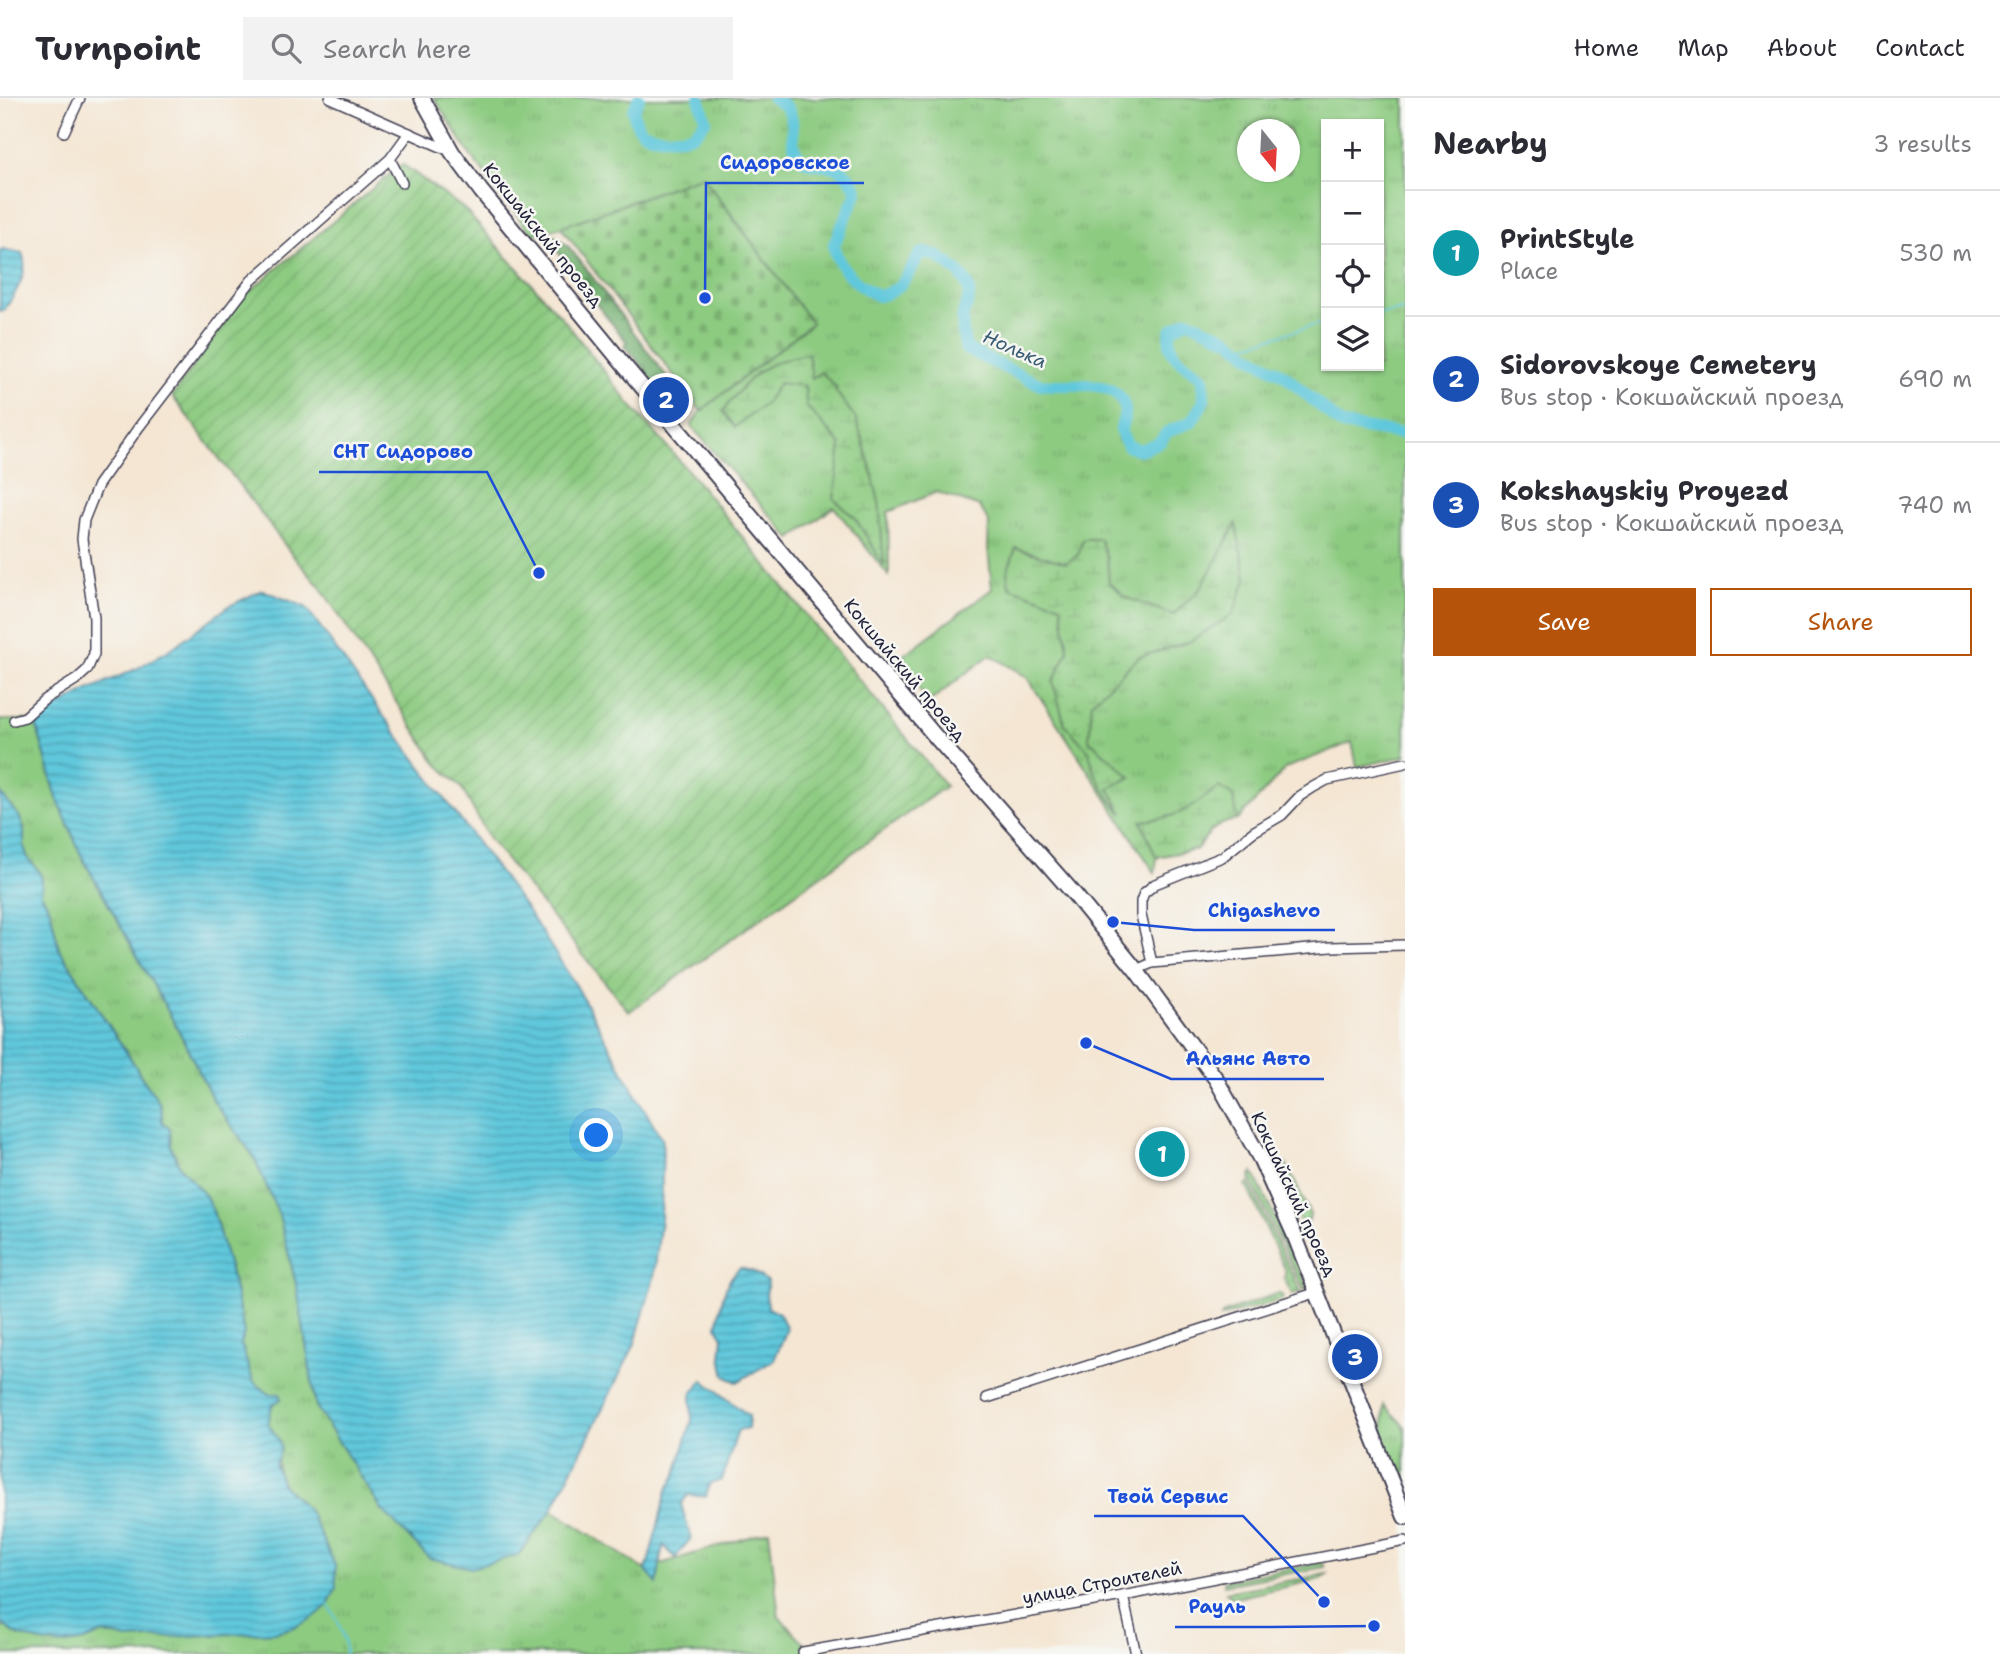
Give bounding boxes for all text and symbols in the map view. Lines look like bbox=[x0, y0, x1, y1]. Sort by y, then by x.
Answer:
search box bbox=[243, 17, 733, 80]
text: Turnpoint bbox=[35, 26, 201, 71]
icon: search bbox=[267, 29, 305, 67]
text: Search here bbox=[323, 31, 472, 66]
text: Home bbox=[1573, 32, 1639, 64]
text: Map bbox=[1677, 32, 1729, 64]
text: About bbox=[1767, 32, 1837, 64]
text: Contact bbox=[1875, 32, 1965, 64]
north arrow bbox=[1237, 119, 1300, 182]
map controls bbox=[1321, 119, 1384, 371]
button: + bbox=[1321, 119, 1384, 182]
text: Nearby bbox=[1433, 123, 1548, 164]
text: 3 results bbox=[1873, 129, 1972, 159]
callout: Сидоровское bbox=[706, 143, 864, 183]
text: Сидоровское bbox=[720, 150, 850, 175]
street label: Кокшайский проезд bbox=[477, 158, 609, 313]
button: − bbox=[1321, 182, 1384, 245]
text: PrintStyle bbox=[1500, 221, 1635, 256]
text: 1 bbox=[1451, 238, 1461, 268]
text: 530 m bbox=[1900, 238, 1972, 268]
button: locate bbox=[1321, 245, 1384, 308]
text: Place bbox=[1500, 256, 1559, 286]
button: layers bbox=[1321, 308, 1384, 371]
water label: Нолька bbox=[979, 324, 1051, 374]
text: Sidorovskoye Cemetery bbox=[1500, 347, 1817, 382]
text: 2 bbox=[1448, 364, 1464, 394]
text: 690 m bbox=[1898, 364, 1972, 394]
pin: 2 bbox=[643, 374, 689, 426]
text: Bus stop · Кокшайский проезд bbox=[1500, 382, 1844, 412]
callout: СНТ Сидорово bbox=[319, 432, 487, 472]
text: СНТ Сидорово bbox=[333, 439, 473, 464]
text: Kokshayskiy Proyezd bbox=[1500, 473, 1789, 508]
text: 3 bbox=[1448, 490, 1464, 520]
text: 740 m bbox=[1897, 490, 1972, 520]
text: Bus stop · Кокшайский проезд bbox=[1500, 508, 1844, 538]
button: Save bbox=[1433, 588, 1696, 656]
button: Share bbox=[1710, 588, 1972, 656]
street label: Кокшайский проезд bbox=[838, 594, 972, 747]
callout: Chigashevo bbox=[1194, 890, 1335, 930]
text: Chigashevo bbox=[1208, 898, 1320, 923]
callout: Альянс Авто bbox=[1171, 1039, 1324, 1079]
text: Альянс Авто bbox=[1185, 1046, 1311, 1071]
street label: Кокшайский проезд bbox=[1245, 1108, 1343, 1281]
your location bbox=[579, 1118, 613, 1152]
pin: 1 bbox=[1139, 1128, 1185, 1180]
pin: 3 bbox=[1332, 1331, 1378, 1383]
callout: Твой Сервис bbox=[1094, 1476, 1243, 1516]
text: Твой Сервис bbox=[1107, 1484, 1229, 1509]
street label: улица Строителей bbox=[1020, 1556, 1184, 1610]
callout: Рауль bbox=[1175, 1587, 1260, 1627]
text: Рауль bbox=[1188, 1594, 1246, 1619]

